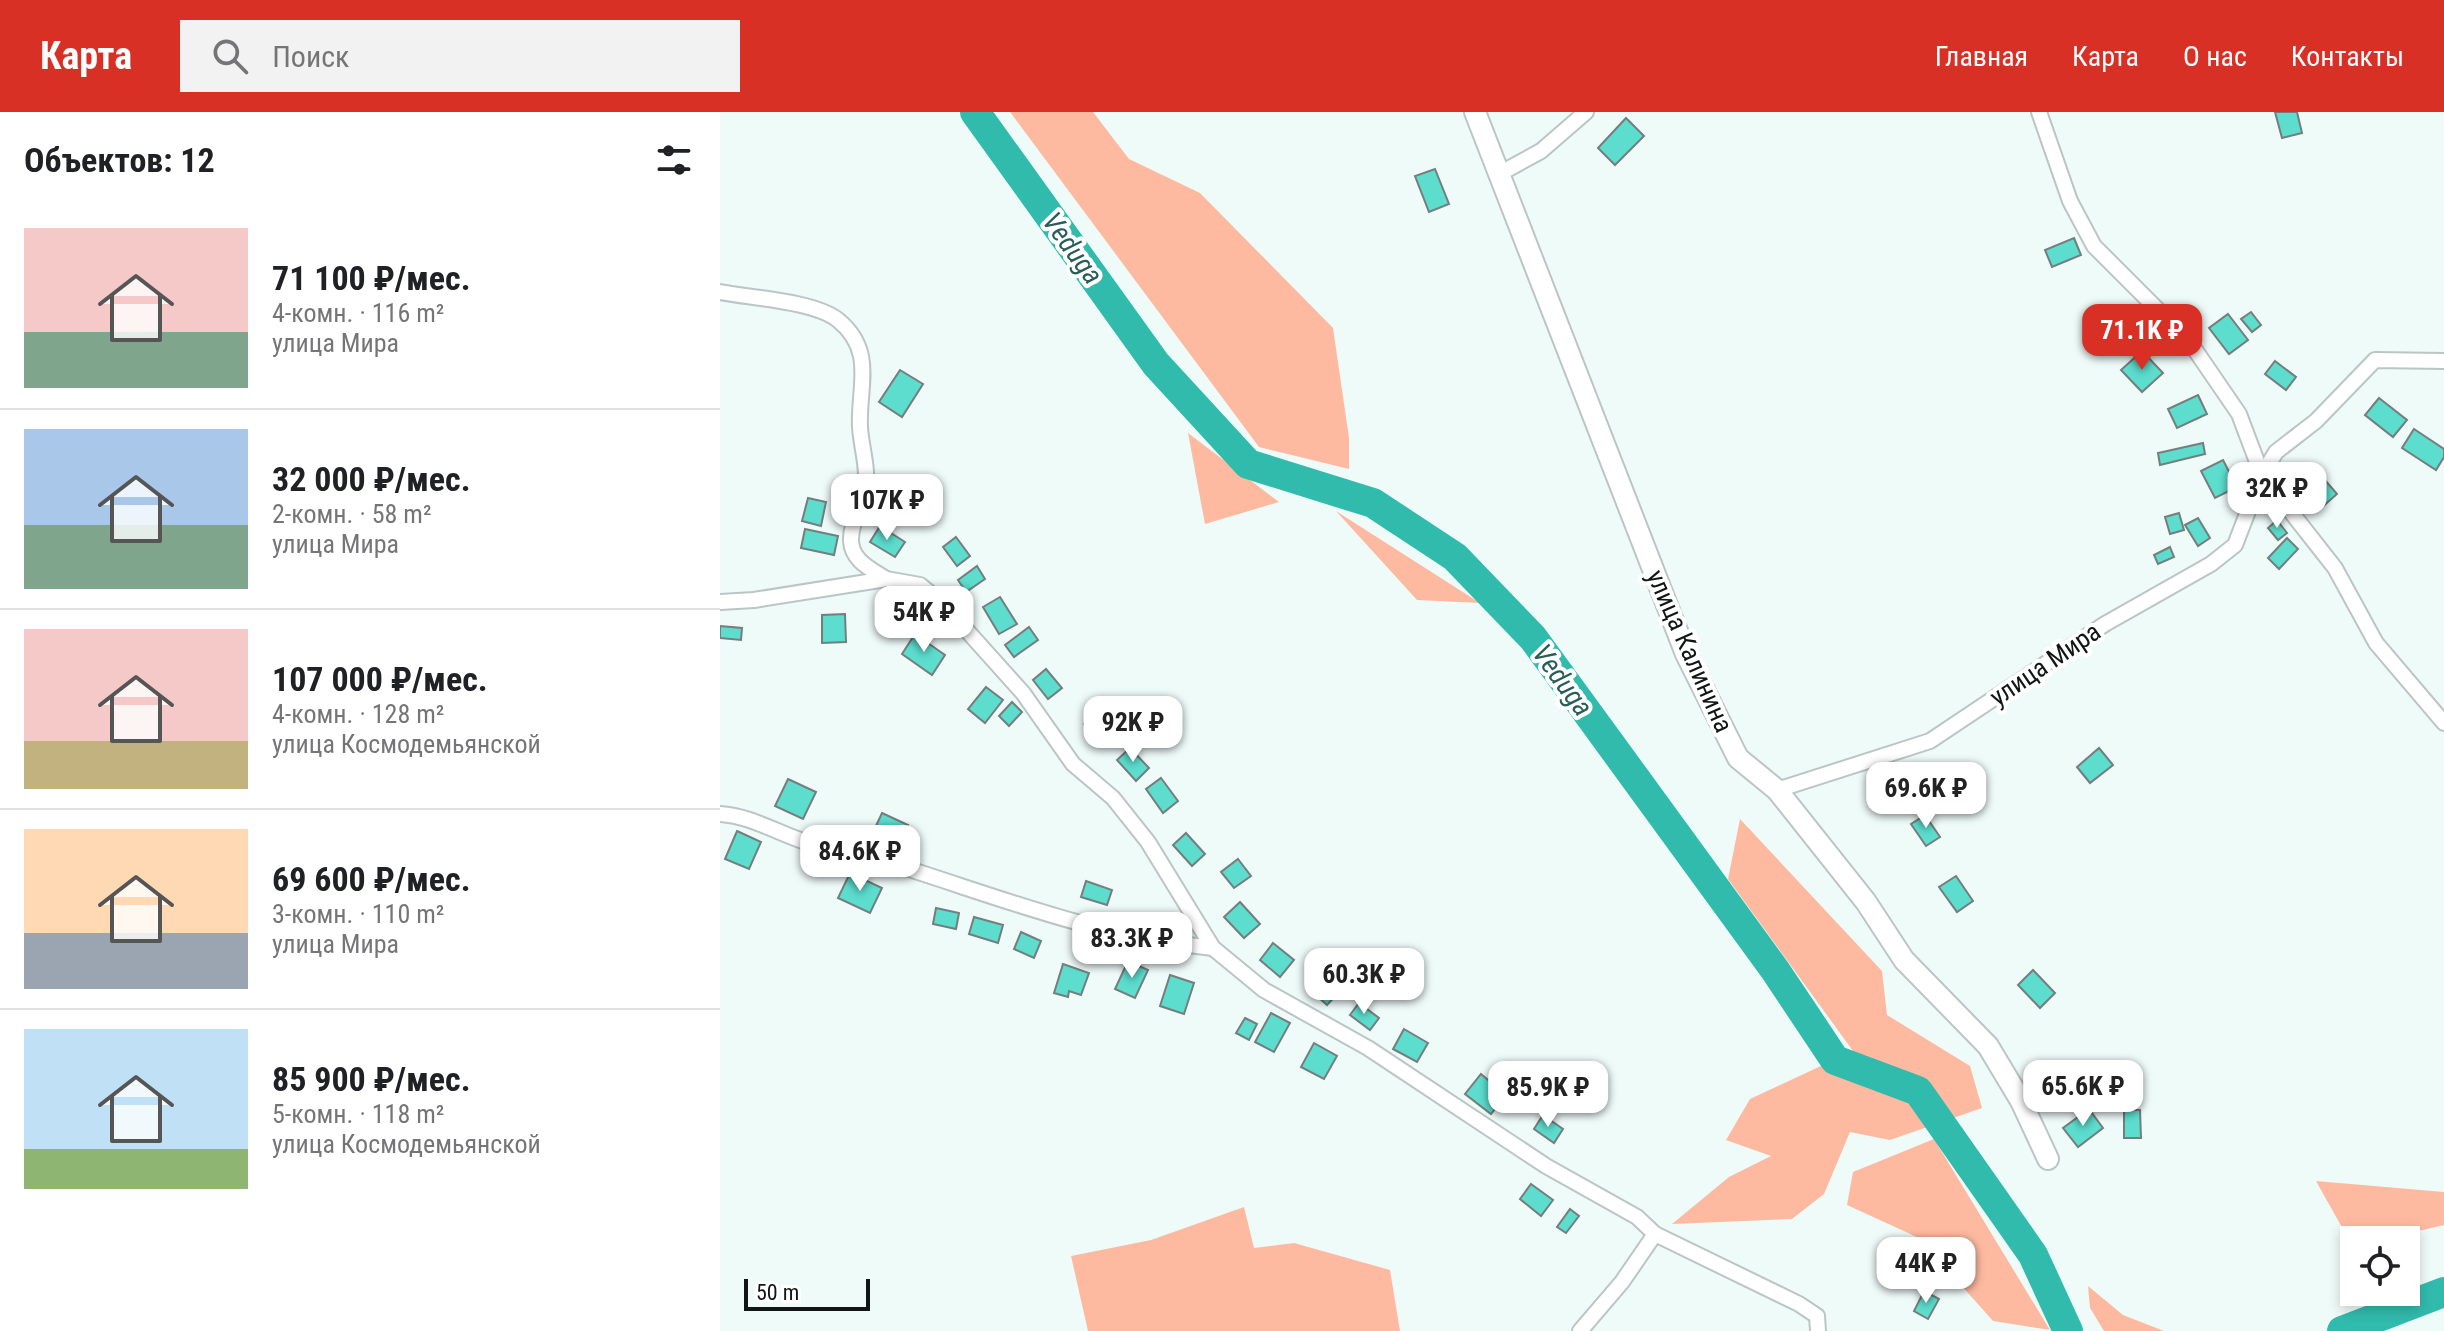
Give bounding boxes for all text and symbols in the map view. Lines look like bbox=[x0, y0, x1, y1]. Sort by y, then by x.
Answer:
search box bbox=[180, 20, 740, 92]
text: Карта bbox=[40, 34, 132, 78]
icon: search bbox=[208, 34, 252, 78]
text: Поиск bbox=[272, 39, 349, 74]
text: Главная bbox=[1935, 40, 2028, 73]
text: Карта bbox=[2072, 40, 2139, 73]
text: О нас bbox=[2183, 40, 2247, 73]
text: Контакты bbox=[2291, 40, 2404, 73]
icon: filters bbox=[652, 138, 696, 182]
text: Объектов: 12 bbox=[24, 140, 215, 180]
water label: Veduga bbox=[1036, 206, 1110, 291]
text: 71 100 ₽/мес. bbox=[272, 258, 471, 298]
icon: home bbox=[88, 260, 184, 356]
text: 4-комн. · 116 m² bbox=[272, 298, 444, 328]
pin: 71.1K ₽ bbox=[2068, 304, 2216, 372]
text: 71.1K ₽ bbox=[2100, 315, 2184, 345]
text: улица Мира bbox=[272, 328, 399, 358]
text: 32 000 ₽/мес. bbox=[272, 459, 471, 499]
icon: home bbox=[88, 461, 184, 557]
pin: 32K ₽ bbox=[2221, 462, 2333, 530]
text: 32K ₽ bbox=[2246, 473, 2308, 503]
pin: 107K ₽ bbox=[822, 474, 952, 542]
text: 107K ₽ bbox=[849, 485, 925, 515]
text: 2-комн. · 58 m² bbox=[272, 499, 432, 529]
text: улица Мира bbox=[272, 529, 399, 559]
street label: улица Калинина bbox=[1641, 565, 1739, 737]
pin: 54K ₽ bbox=[868, 586, 980, 654]
text: 54K ₽ bbox=[893, 597, 955, 627]
street label: улица Мира bbox=[1984, 616, 2106, 712]
water label: Veduga bbox=[1526, 638, 1600, 723]
text: 107 000 ₽/мес. bbox=[272, 659, 488, 699]
icon: home bbox=[88, 661, 184, 757]
pin: 92K ₽ bbox=[1077, 696, 1189, 764]
text: 4-комн. · 128 m² bbox=[272, 699, 444, 729]
text: 92K ₽ bbox=[1102, 707, 1164, 737]
text: улица Космодемьянской bbox=[272, 729, 541, 759]
pin: 69.6K ₽ bbox=[1852, 762, 2000, 830]
text: 69.6K ₽ bbox=[1884, 773, 1968, 803]
pin: 84.6K ₽ bbox=[786, 825, 934, 893]
text: 84.6K ₽ bbox=[818, 836, 902, 866]
text: 69 600 ₽/мес. bbox=[272, 859, 471, 899]
icon: home bbox=[88, 861, 184, 957]
text: 3-комн. · 110 m² bbox=[272, 899, 444, 929]
pin: 83.3K ₽ bbox=[1058, 912, 1206, 980]
text: 83.3K ₽ bbox=[1090, 923, 1174, 953]
text: улица Мира bbox=[272, 929, 399, 959]
pin: 60.3K ₽ bbox=[1290, 948, 1438, 1016]
text: 60.3K ₽ bbox=[1322, 959, 1406, 989]
text: 85 900 ₽/мес. bbox=[272, 1059, 471, 1099]
pin: 65.6K ₽ bbox=[2009, 1060, 2157, 1128]
icon: home bbox=[88, 1061, 184, 1157]
pin: 85.9K ₽ bbox=[1474, 1061, 1622, 1129]
text: 65.6K ₽ bbox=[2041, 1071, 2125, 1101]
text: 85.9K ₽ bbox=[1506, 1072, 1590, 1102]
text: 5-комн. · 118 m² bbox=[272, 1099, 444, 1129]
text: улица Космодемьянской bbox=[272, 1129, 541, 1159]
map controls bbox=[2340, 1226, 2420, 1306]
button: locate bbox=[2340, 1226, 2420, 1306]
pin: 44K ₽ bbox=[1870, 1237, 1982, 1305]
text: 44K ₽ bbox=[1895, 1248, 1957, 1278]
scale bar bbox=[744, 1275, 870, 1311]
text: 50 m bbox=[756, 1280, 799, 1305]

